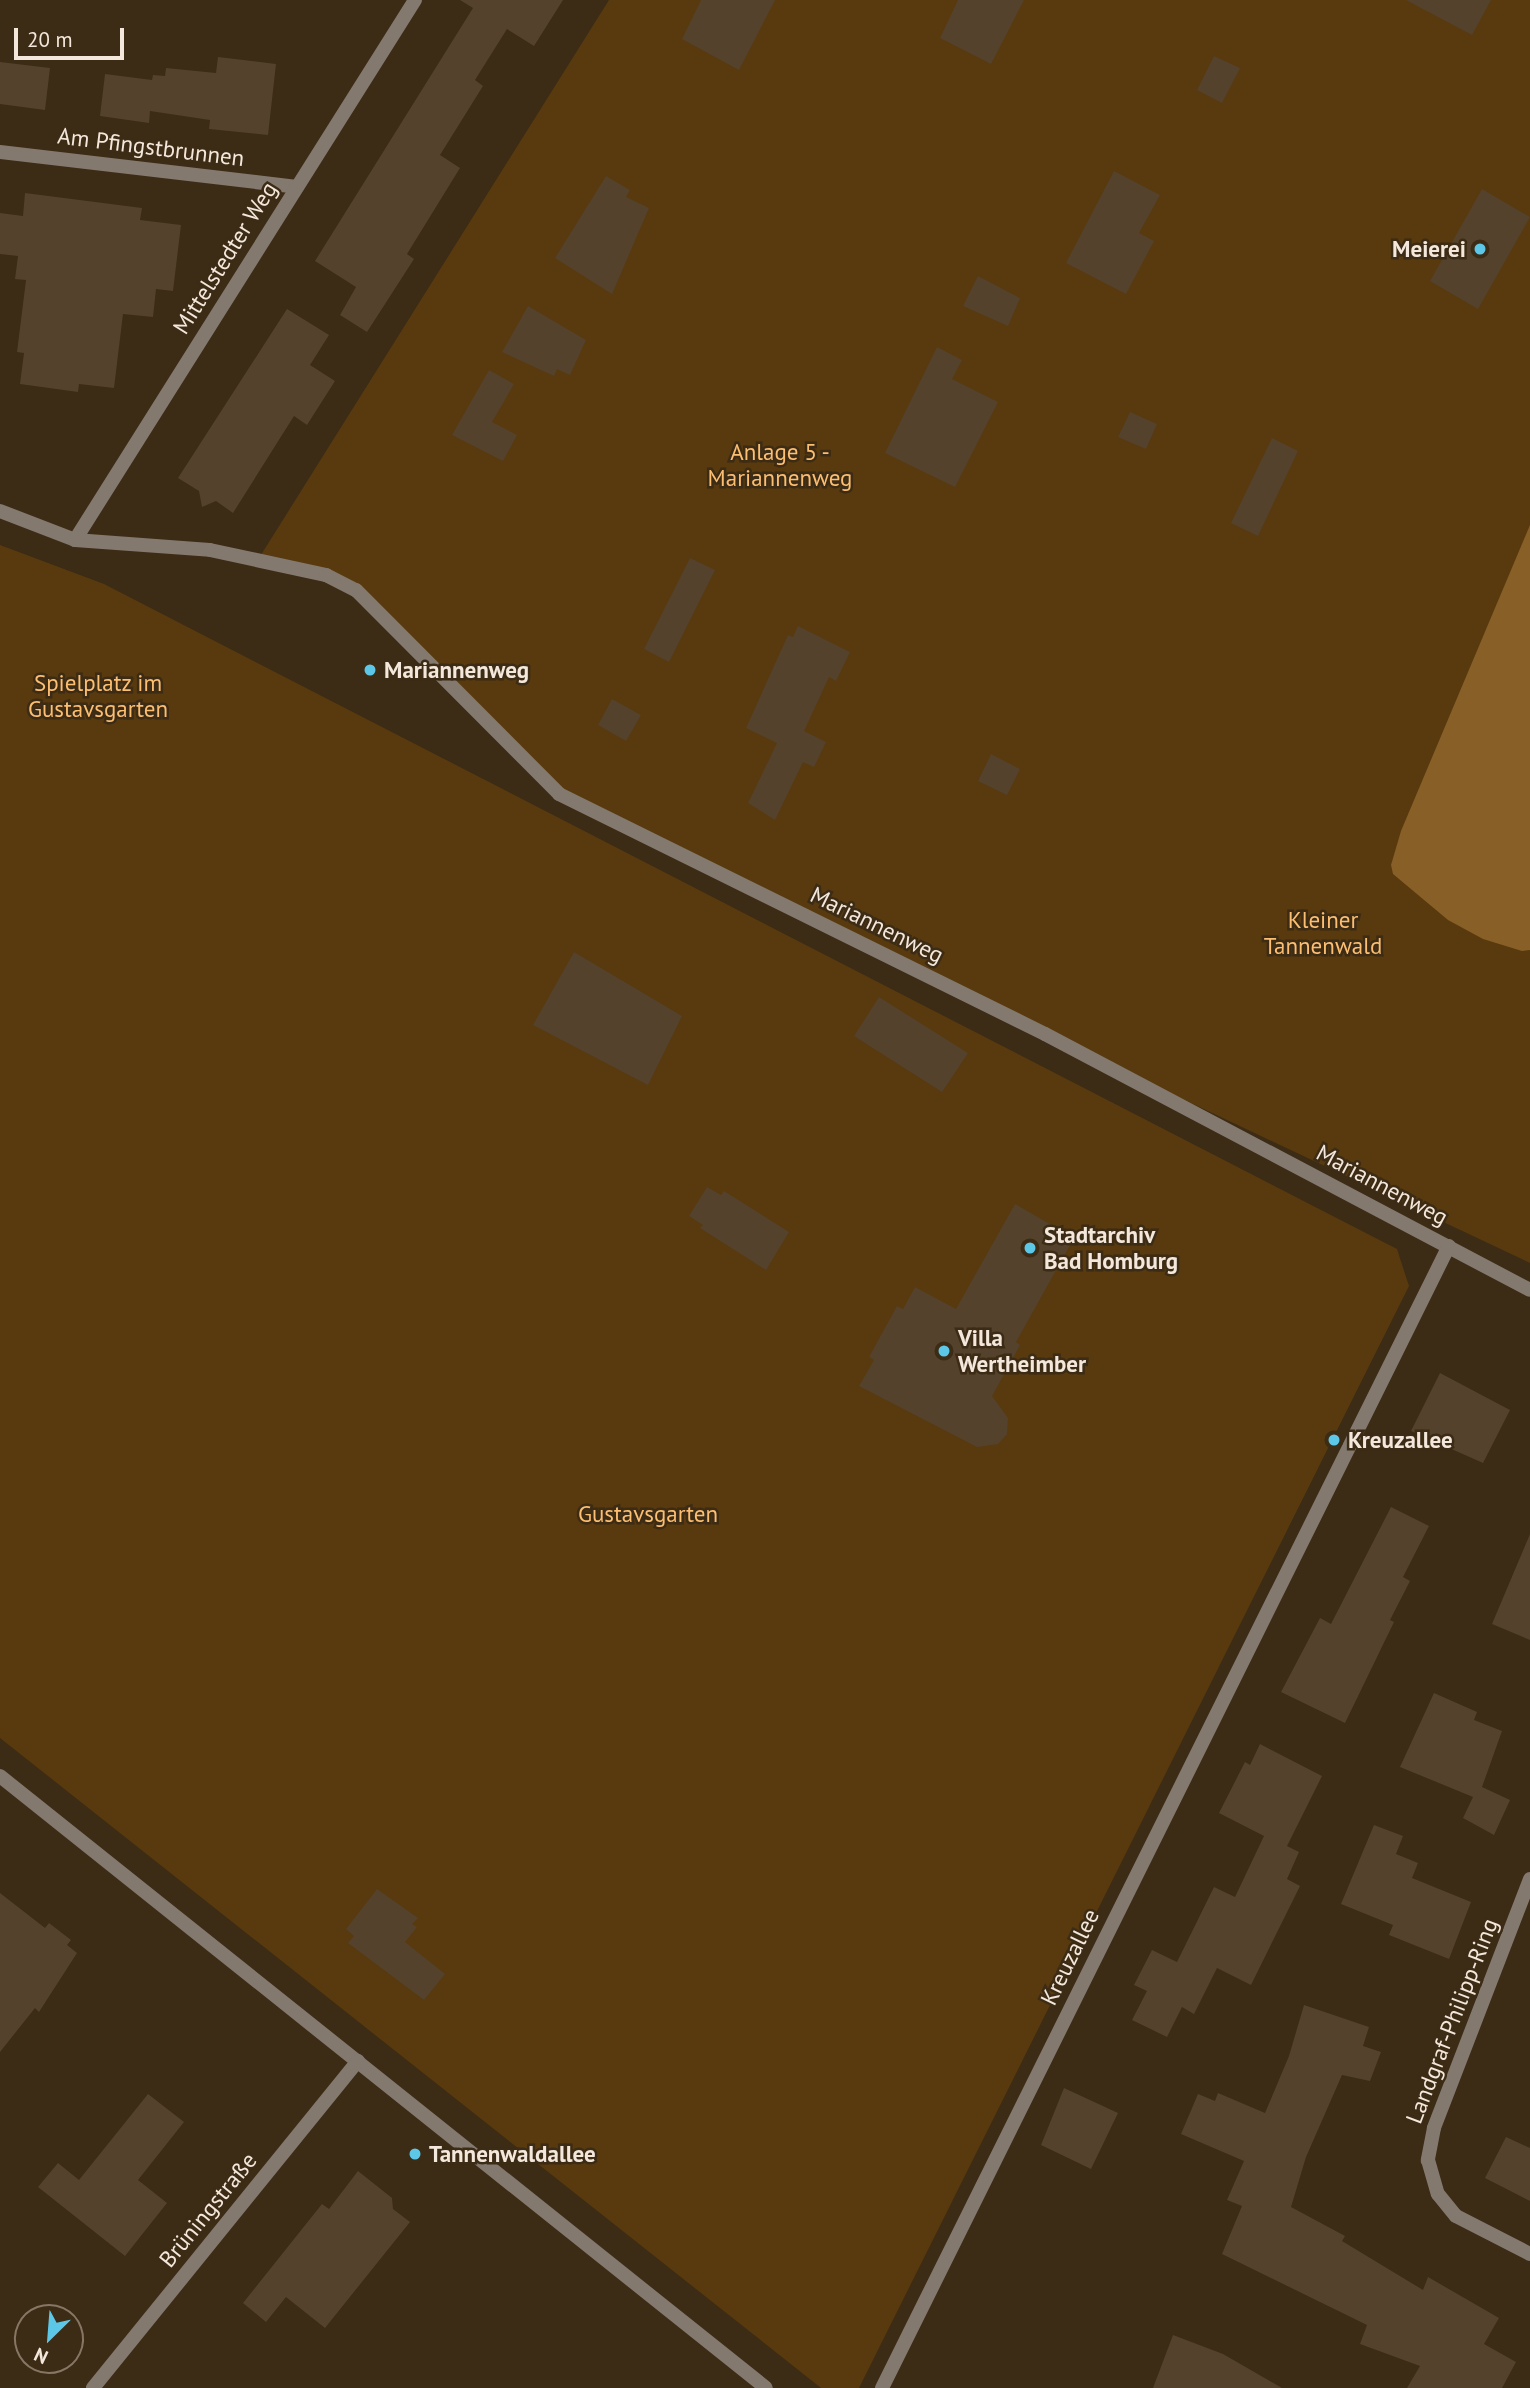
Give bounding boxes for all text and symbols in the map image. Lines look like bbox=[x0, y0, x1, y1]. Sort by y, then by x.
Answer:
scale bar bbox=[18, 14, 128, 58]
text: 20 m bbox=[27, 26, 73, 53]
street label: Am Pfingstbrunnen bbox=[56, 122, 246, 172]
street label: Mittelstedter Weg bbox=[167, 177, 283, 339]
place label: Meierei bbox=[1392, 235, 1466, 263]
marker: Meierei bbox=[1472, 241, 1488, 257]
park label: Anlage 5 - Mariannenweg bbox=[708, 438, 852, 492]
place label: Mariannenweg bbox=[384, 656, 529, 684]
marker: Mariannenweg bbox=[362, 662, 378, 678]
park label: Spielplatz im Gustavsgarten bbox=[28, 669, 168, 723]
street label: Mariannenweg bbox=[806, 881, 948, 969]
park label: Kleiner Tannenwald bbox=[1264, 906, 1382, 960]
street label: Mariannenweg bbox=[1312, 1139, 1452, 1231]
place label: Stadtarchiv Bad Homburg bbox=[1044, 1221, 1178, 1275]
marker: Stadtarchiv Bad Homburg bbox=[1022, 1240, 1038, 1256]
place label: Villa Wertheimber bbox=[958, 1324, 1086, 1378]
marker: Villa Wertheimber bbox=[936, 1343, 952, 1359]
place label: Kreuzallee bbox=[1348, 1426, 1453, 1454]
marker: Kreuzallee bbox=[1326, 1432, 1342, 1448]
park label: Gustavsgarten bbox=[578, 1500, 718, 1528]
street label: Kreuzallee bbox=[1035, 1904, 1105, 2010]
street label: Landgraf-Philipp-Ring bbox=[1400, 1915, 1504, 2127]
place label: Tannenwaldallee bbox=[429, 2140, 596, 2168]
marker: Tannenwaldallee bbox=[407, 2146, 423, 2162]
street label: Brüningstraße bbox=[153, 2147, 263, 2273]
north arrow bbox=[14, 2304, 84, 2374]
text: N bbox=[30, 2343, 52, 2370]

